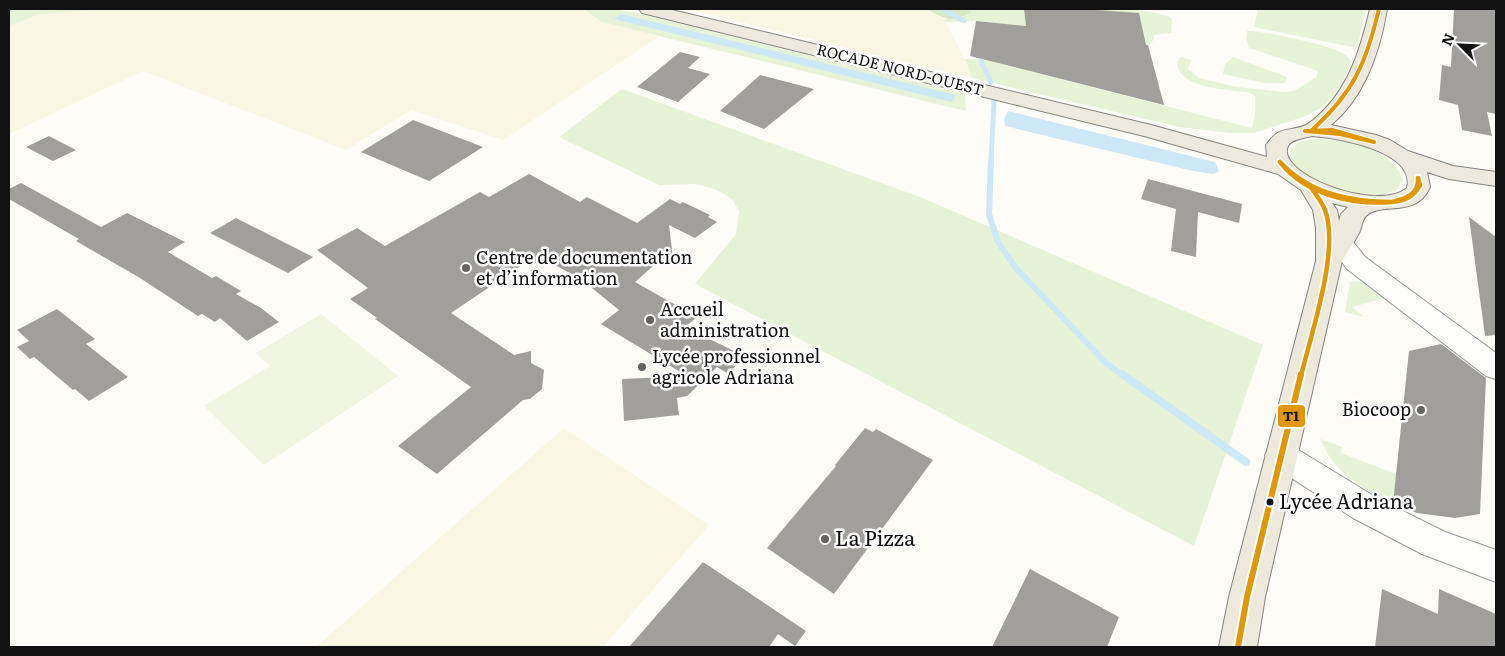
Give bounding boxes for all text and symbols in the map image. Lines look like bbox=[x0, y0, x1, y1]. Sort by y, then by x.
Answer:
north arrow bbox=[1435, 20, 1485, 70]
text: N bbox=[1436, 30, 1459, 49]
street label: ROCADE NORD-OUEST bbox=[814, 37, 986, 100]
place label: Centre de documentation et d’information bbox=[476, 243, 693, 291]
marker: Centre de documentation et d’information bbox=[460, 262, 472, 274]
place label: Accueil administration bbox=[660, 295, 790, 343]
marker: Accueil administration bbox=[644, 314, 656, 326]
place label: Lycée professionnel agricole Adriana bbox=[652, 342, 820, 390]
marker: Lycée professionnel agricole Adriana bbox=[636, 361, 648, 373]
place label: Biocoop bbox=[1342, 395, 1411, 422]
line badge: T1 bbox=[1277, 404, 1306, 428]
marker: Biocoop bbox=[1415, 404, 1427, 416]
text: T1 bbox=[1283, 405, 1299, 425]
place label: Lycée Adriana bbox=[1279, 485, 1414, 515]
marker: Lycée Adriana bbox=[1265, 497, 1275, 507]
place label: La Pizza bbox=[835, 521, 916, 552]
marker: La Pizza bbox=[819, 533, 831, 545]

